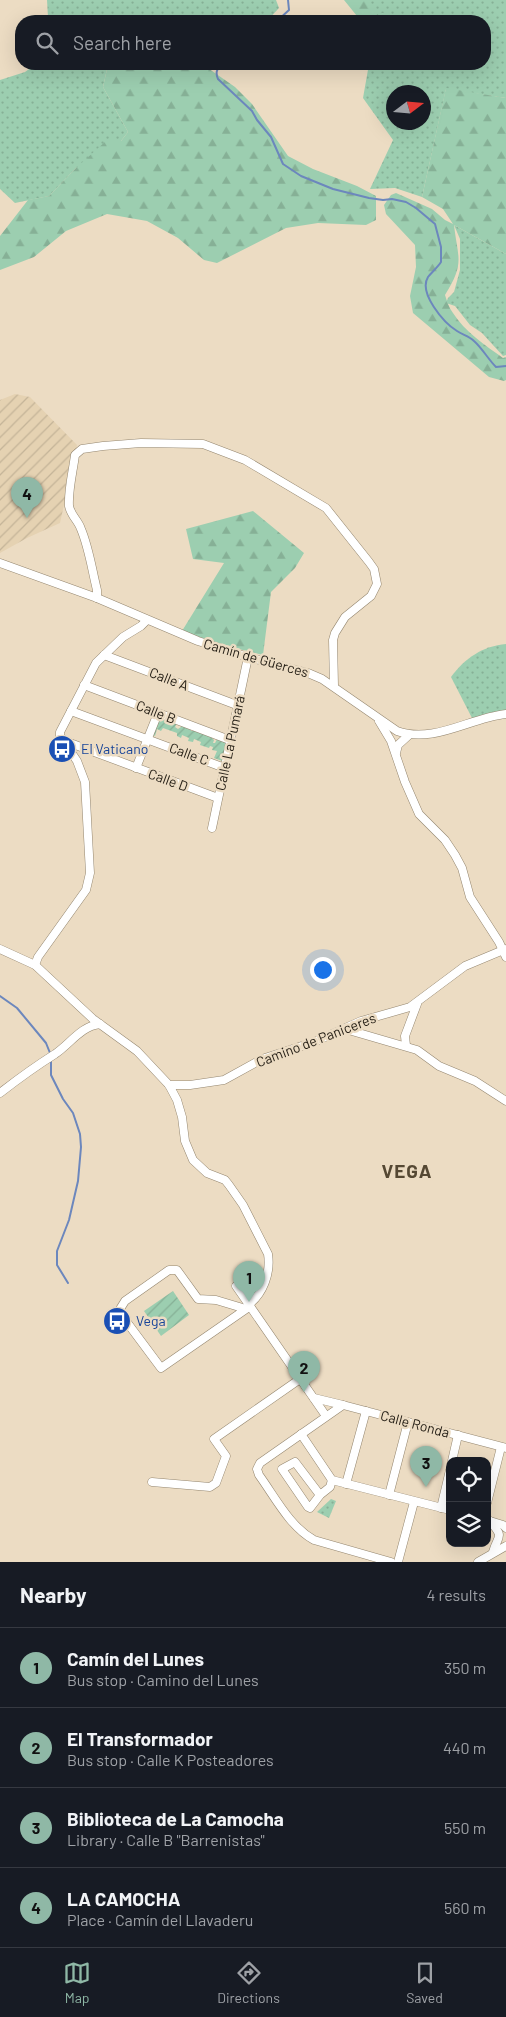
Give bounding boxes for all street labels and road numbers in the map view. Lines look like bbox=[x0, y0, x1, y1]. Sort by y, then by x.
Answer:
street label: Camín de Güerces bbox=[202, 634, 311, 681]
street label: Calle A bbox=[147, 663, 192, 694]
street label: Calle La Pumará bbox=[211, 694, 248, 792]
street label: Calle B bbox=[134, 696, 178, 727]
street label: Calle C bbox=[167, 739, 211, 768]
street label: Calle D bbox=[146, 765, 190, 795]
street label: Camino de Paniceres bbox=[254, 1009, 378, 1070]
street label: Calle Ronda bbox=[379, 1406, 451, 1441]

